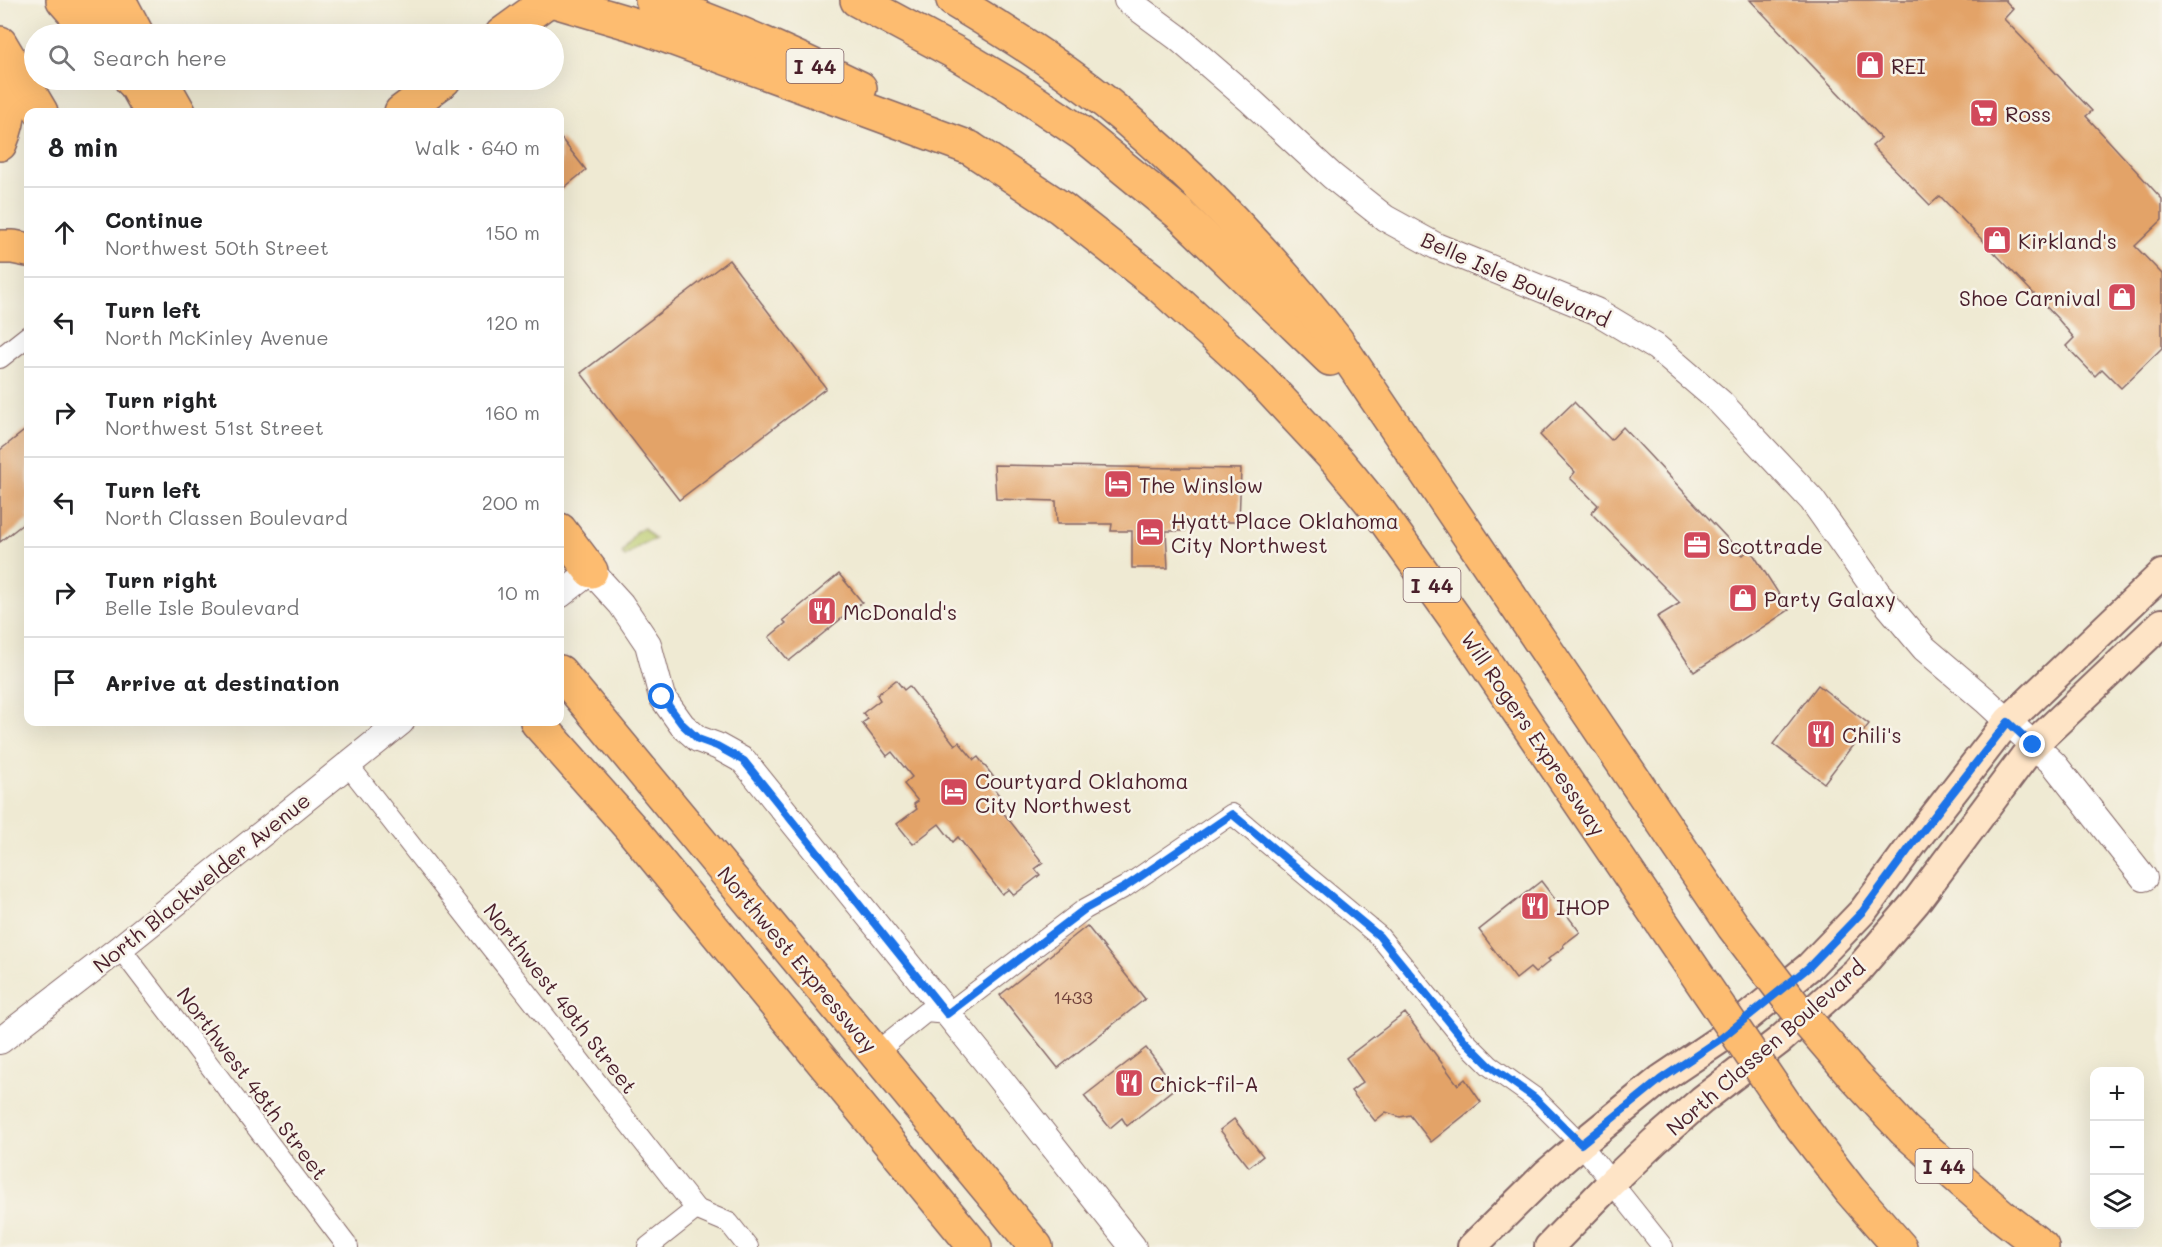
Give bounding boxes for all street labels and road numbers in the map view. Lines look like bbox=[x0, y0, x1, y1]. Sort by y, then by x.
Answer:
road number: I 44 bbox=[786, 49, 844, 83]
street label: Belle Isle Boulevard bbox=[1417, 225, 1615, 333]
road number: I 44 bbox=[1404, 568, 1460, 602]
street label: Will Rogers Expressway bbox=[1456, 626, 1612, 840]
street label: North Blackwelder Avenue bbox=[87, 786, 315, 978]
street label: Northwest Expressway bbox=[712, 860, 884, 1058]
street label: Northwest 49th Street bbox=[478, 897, 644, 1099]
street label: North Classen Boulevard bbox=[1660, 953, 1870, 1141]
street label: Northwest 48th Street bbox=[172, 981, 334, 1185]
road number: I 44 bbox=[1916, 1149, 1972, 1183]

